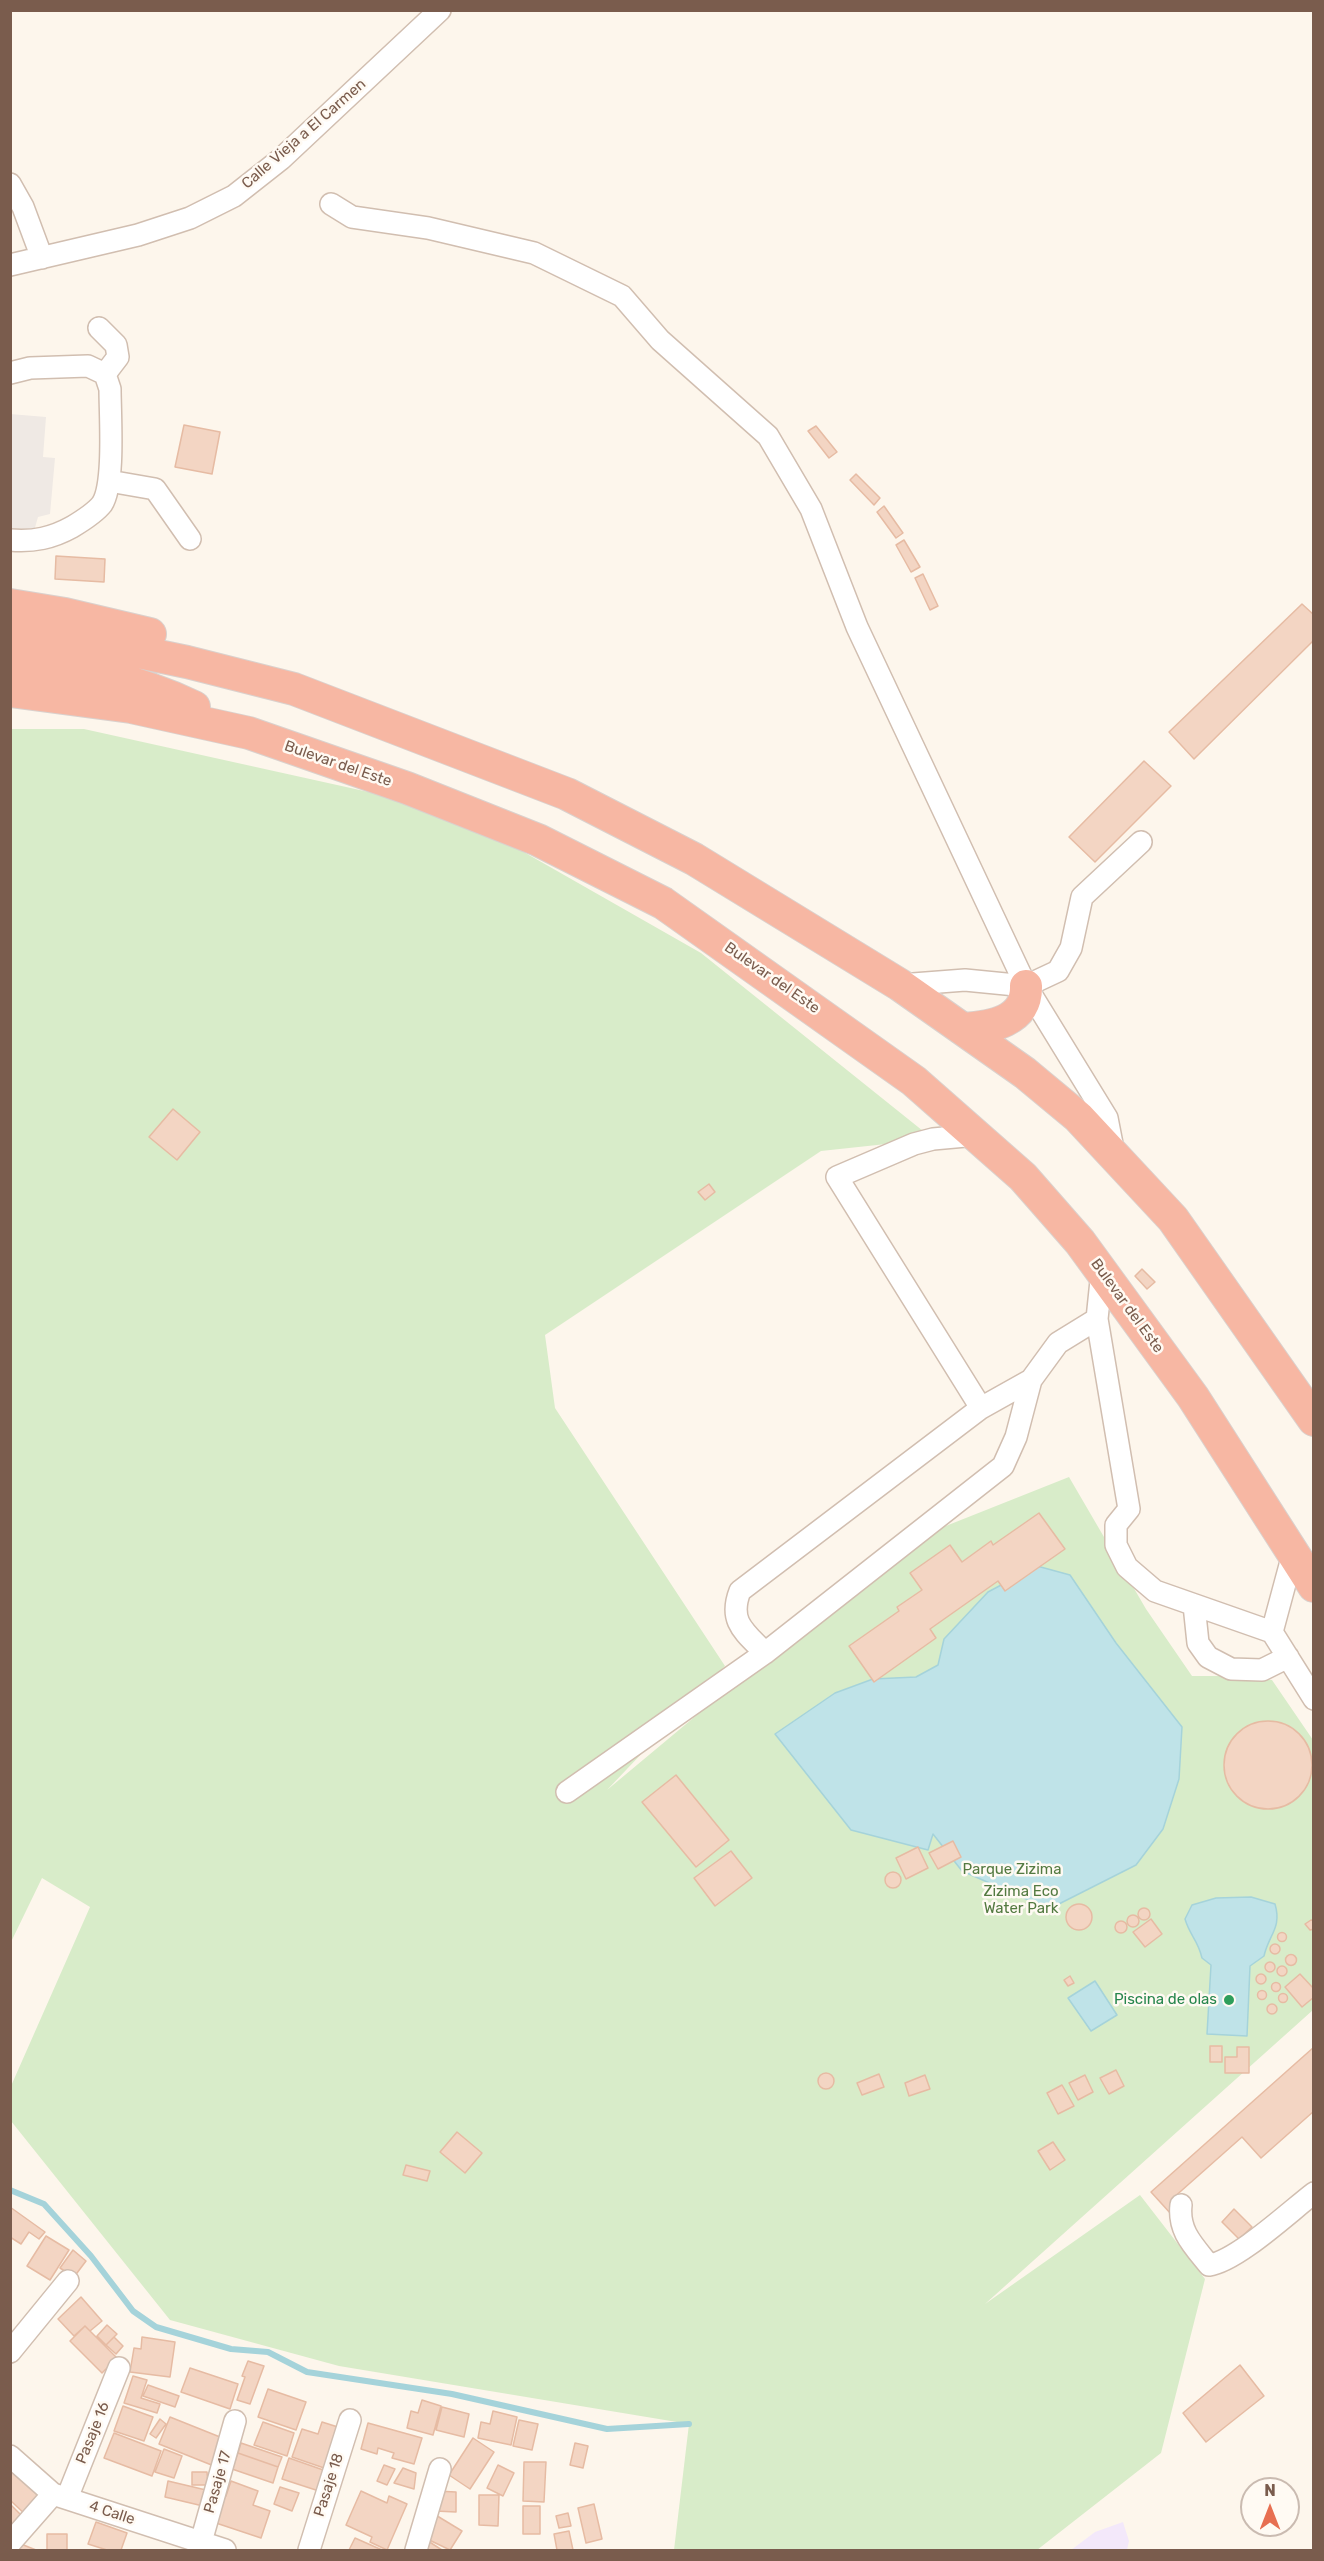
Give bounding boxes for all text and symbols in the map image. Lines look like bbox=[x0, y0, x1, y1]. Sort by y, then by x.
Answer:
street label: Calle Vieja a El Carmen bbox=[238, 75, 370, 193]
street label: Bulevar del Este bbox=[282, 737, 394, 791]
street label: Bulevar del Este bbox=[721, 938, 823, 1018]
street label: Bulevar del Este bbox=[1087, 1255, 1167, 1357]
park label: Parque Zizima bbox=[963, 1861, 1061, 1879]
park label: Zizima Eco Water Park bbox=[983, 1883, 1059, 1918]
place label: Piscina de olas bbox=[1114, 1991, 1217, 2009]
marker: Piscina de olas bbox=[1222, 1993, 1236, 2007]
street label: Pasaje 16 bbox=[72, 2399, 114, 2467]
street label: Pasaje 17 bbox=[201, 2449, 235, 2515]
street label: Pasaje 18 bbox=[310, 2451, 348, 2519]
north arrow bbox=[1240, 2477, 1300, 2537]
text: N bbox=[1264, 2481, 1276, 2500]
street label: 4 Calle bbox=[87, 2497, 137, 2529]

